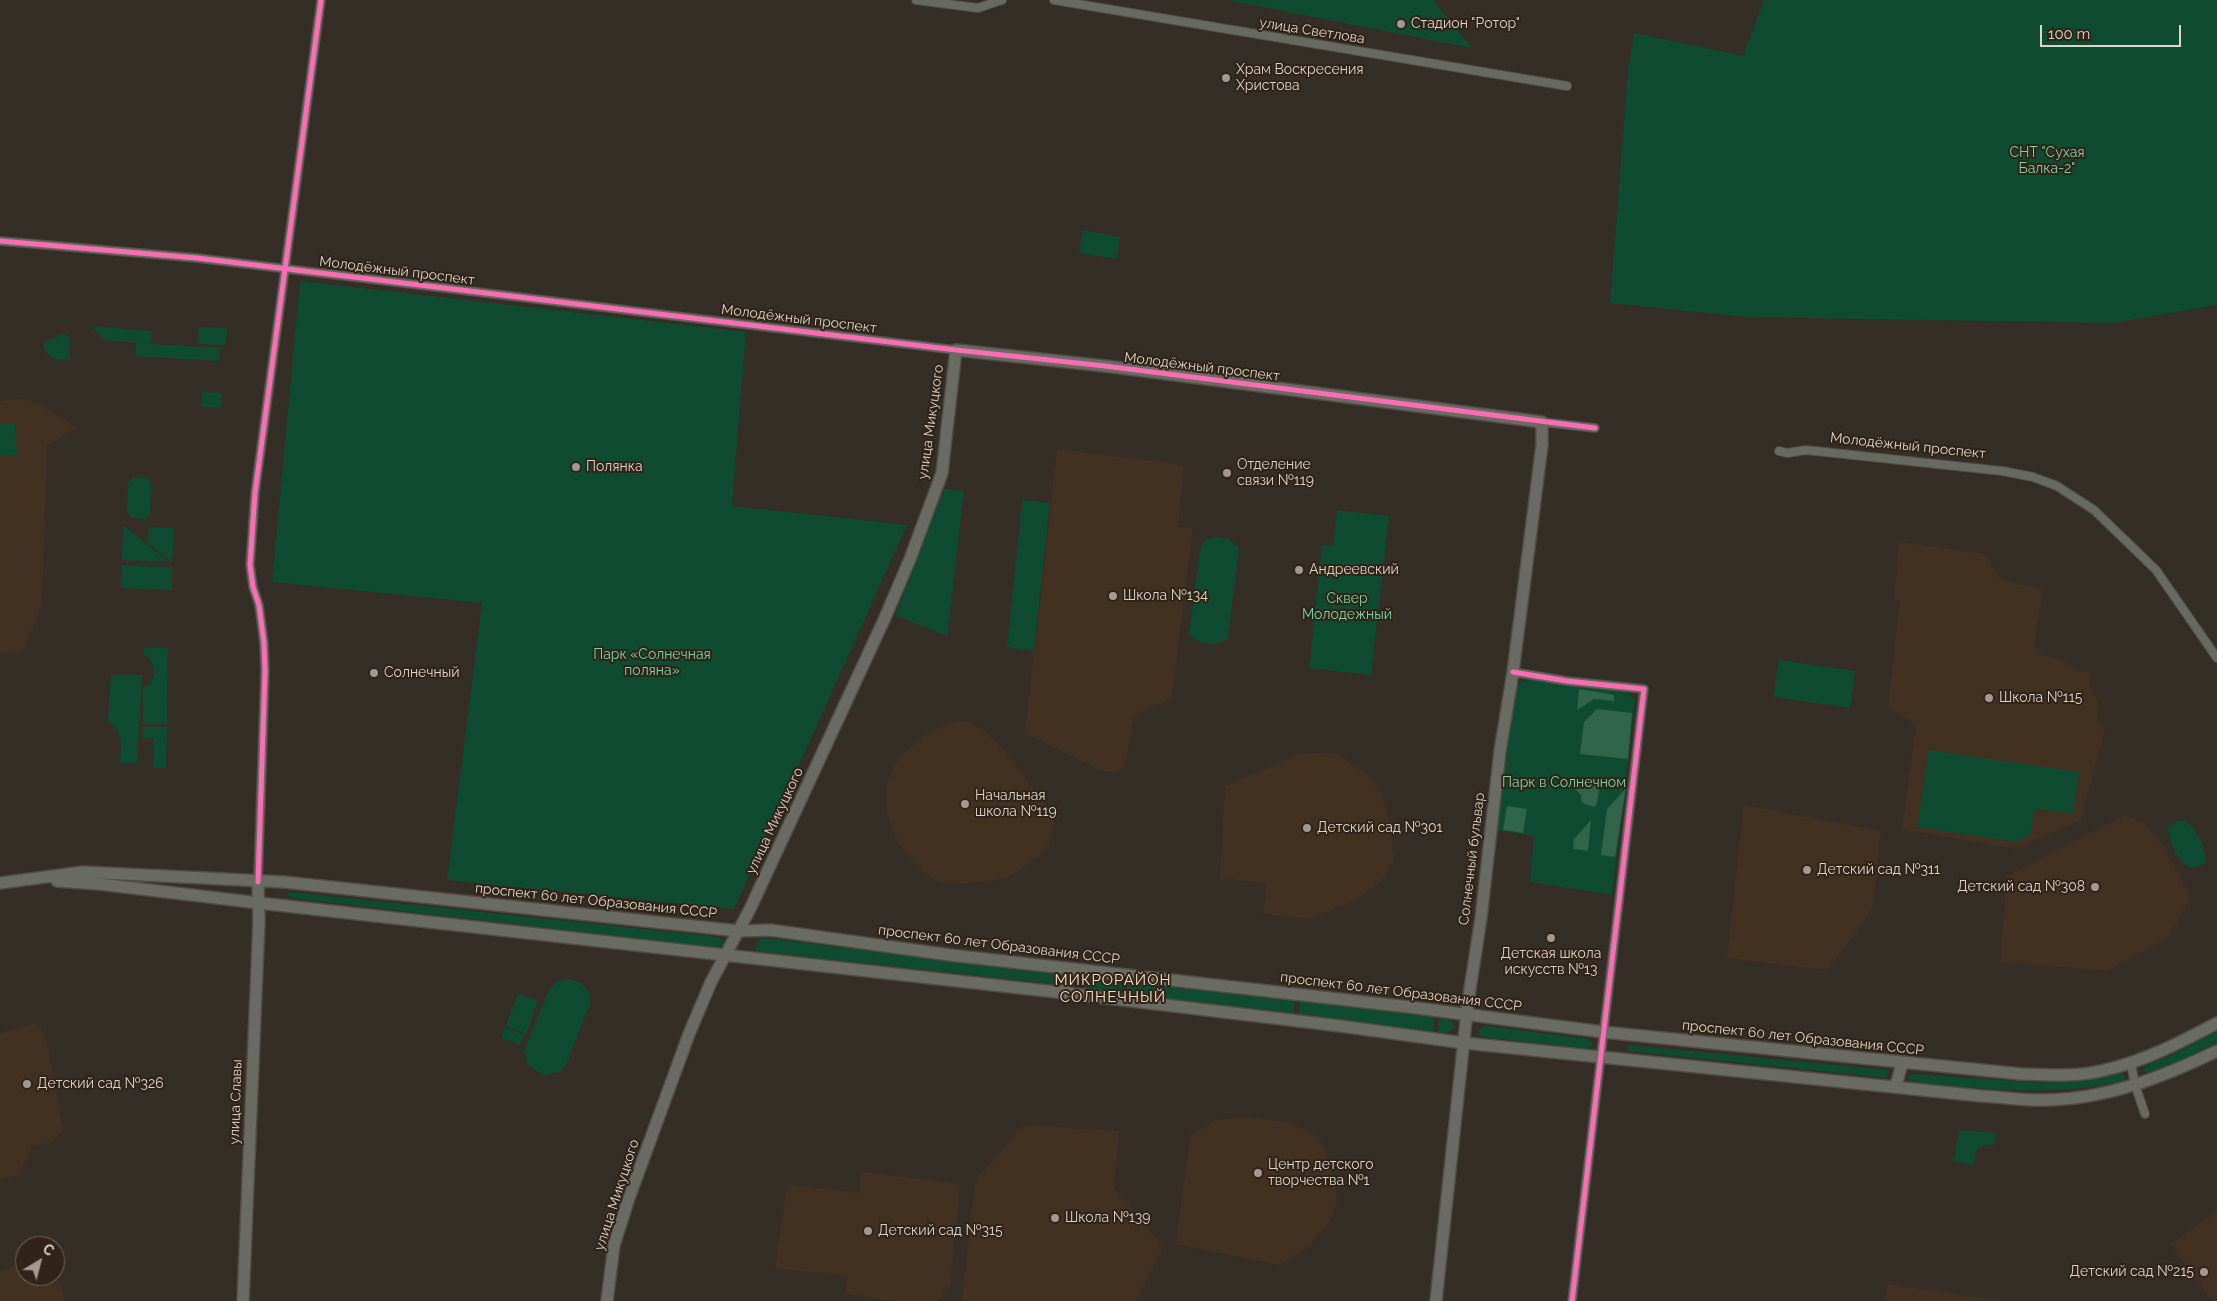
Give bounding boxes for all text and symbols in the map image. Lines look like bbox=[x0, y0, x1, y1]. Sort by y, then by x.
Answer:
street label: улица Светлова bbox=[1258, 14, 1366, 48]
scale bar bbox=[2042, 15, 2183, 47]
place label: Стадион "Ротор" bbox=[1411, 16, 1520, 32]
marker: Стадион "Ротор" bbox=[1395, 18, 1407, 30]
text: 100 m bbox=[2048, 25, 2090, 43]
place label: Храм Воскресения Христова bbox=[1236, 62, 1364, 94]
marker: Храм Воскресения Христова bbox=[1220, 72, 1232, 84]
park label: СНТ "Сухая Балка-2" bbox=[2009, 145, 2085, 178]
street label: Молодёжный проспект bbox=[318, 253, 476, 289]
street label: Молодёжный проспект bbox=[720, 301, 878, 337]
street label: Молодёжный проспект bbox=[1123, 349, 1281, 385]
street label: улица Микуцкого bbox=[915, 363, 947, 481]
street label: Молодёжный проспект bbox=[1829, 429, 1987, 463]
place label: Отделение связи №119 bbox=[1237, 457, 1314, 490]
place label: Полянка bbox=[586, 459, 643, 475]
marker: Полянка bbox=[570, 461, 582, 473]
marker: Отделение связи №119 bbox=[1221, 467, 1233, 479]
place label: Андреевский bbox=[1309, 562, 1399, 578]
marker: Андреевский bbox=[1293, 564, 1305, 576]
place label: Школа №134 bbox=[1123, 588, 1208, 604]
marker: Школа №134 bbox=[1107, 590, 1119, 602]
park label: Сквер Молодежный bbox=[1302, 591, 1392, 624]
park label: Парк «Солнечная поляна» bbox=[593, 647, 711, 680]
place label: Солнечный bbox=[384, 665, 459, 681]
marker: Солнечный bbox=[368, 667, 380, 679]
place label: Школа №115 bbox=[1999, 690, 2082, 706]
marker: Школа №115 bbox=[1983, 692, 1995, 704]
street label: улица Микуцкого bbox=[743, 765, 807, 877]
park label: Парк в Солнечном bbox=[1502, 775, 1626, 791]
place label: Начальная школа №119 bbox=[975, 788, 1057, 820]
street label: Солнечный бульвар bbox=[1456, 792, 1488, 926]
marker: Начальная школа №119 bbox=[959, 798, 971, 810]
place label: Детский сад №301 bbox=[1317, 820, 1443, 836]
marker: Детский сад №301 bbox=[1301, 822, 1313, 834]
place label: Детский сад №311 bbox=[1817, 862, 1940, 878]
marker: Детский сад №311 bbox=[1801, 864, 1813, 876]
place label: Детский сад №308 bbox=[1957, 879, 2085, 895]
street label: проспект 60 лет Образования СССР bbox=[474, 880, 718, 922]
marker: Детский сад №308 bbox=[2089, 881, 2101, 893]
street label: проспект 60 лет Образования СССР bbox=[877, 922, 1121, 968]
marker: Детская школа искусств №13 bbox=[1545, 932, 1557, 944]
place label: Детская школа искусств №13 bbox=[1501, 946, 1601, 979]
street label: проспект 60 лет Образования СССР bbox=[1279, 969, 1523, 1015]
district label: МИКРОРАЙОН СОЛНЕЧНЫЙ bbox=[1053, 971, 1173, 1006]
street label: проспект 60 лет Образования СССР bbox=[1681, 1017, 1925, 1059]
street label: улица Славы bbox=[226, 1059, 246, 1145]
place label: Детский сад №326 bbox=[37, 1076, 164, 1092]
marker: Детский сад №326 bbox=[21, 1078, 33, 1090]
street label: улица Микуцкого bbox=[591, 1137, 643, 1253]
place label: Центр детского творчества №1 bbox=[1268, 1157, 1373, 1190]
marker: Центр детского творчества №1 bbox=[1252, 1167, 1264, 1179]
place label: Школа №139 bbox=[1065, 1210, 1150, 1226]
marker: Школа №139 bbox=[1049, 1212, 1061, 1224]
place label: Детский сад №315 bbox=[878, 1223, 1003, 1239]
marker: Детский сад №315 bbox=[862, 1225, 874, 1237]
north arrow bbox=[15, 1236, 65, 1286]
text: С bbox=[40, 1241, 57, 1259]
place label: Детский сад №215 bbox=[2070, 1264, 2194, 1280]
marker: Детский сад №215 bbox=[2198, 1266, 2210, 1278]

